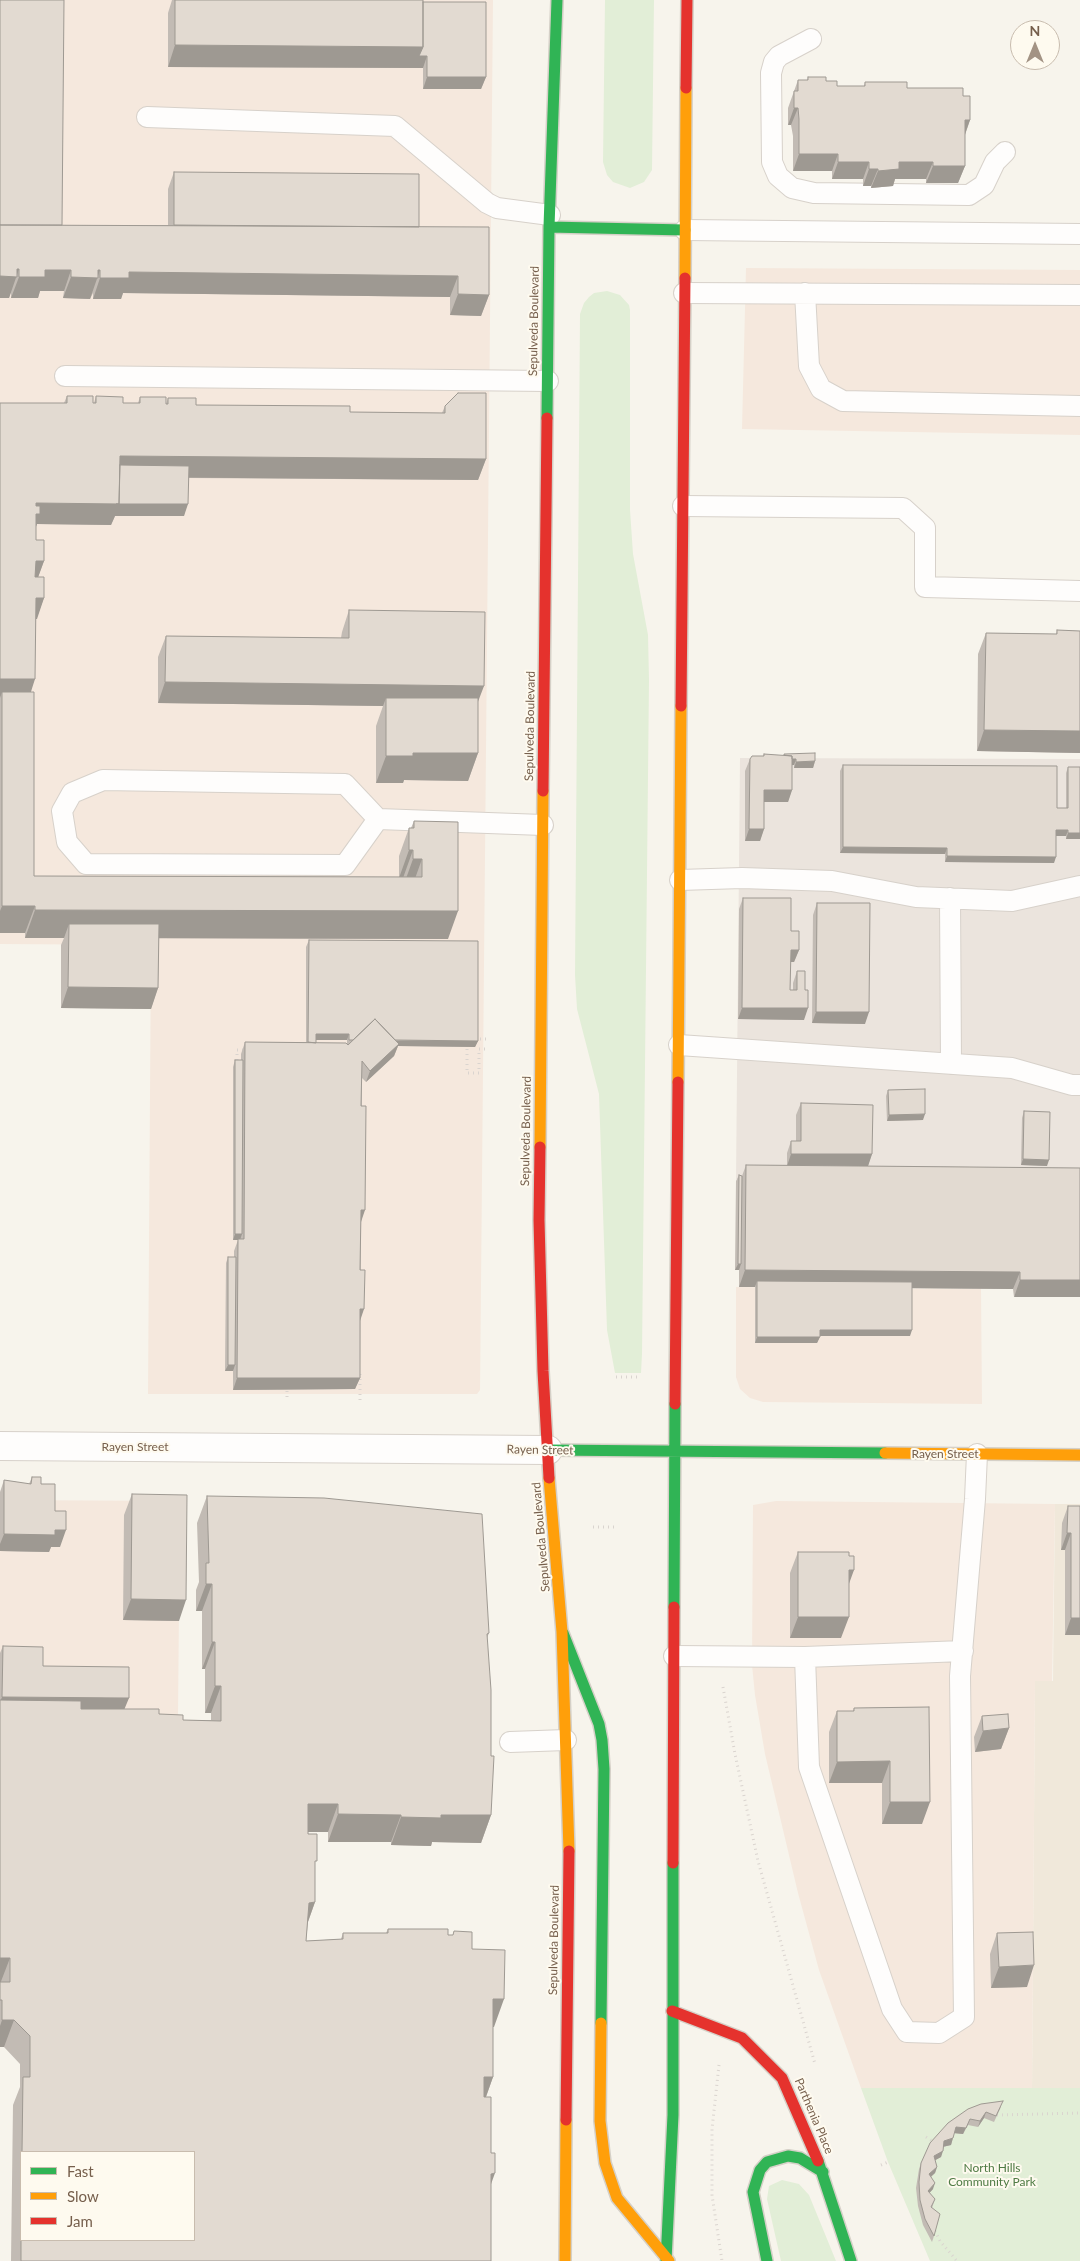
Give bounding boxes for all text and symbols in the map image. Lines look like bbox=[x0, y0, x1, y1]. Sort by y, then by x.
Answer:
north arrow bbox=[1010, 20, 1060, 70]
text: N bbox=[1030, 22, 1040, 39]
street label: Sepulveda Boulevard bbox=[526, 266, 542, 376]
street label: Sepulveda Boulevard bbox=[522, 671, 538, 781]
street label: Sepulveda Boulevard bbox=[518, 1076, 534, 1186]
street label: Rayen Street bbox=[102, 1440, 168, 1454]
street label: Rayen Street bbox=[506, 1442, 574, 1458]
street label: Rayen Street bbox=[912, 1447, 978, 1461]
street label: Sepulveda Boulevard bbox=[529, 1481, 553, 1593]
street label: Sepulveda Boulevard bbox=[546, 1885, 562, 1995]
street label: Parthenia Place bbox=[792, 2076, 836, 2156]
legend bbox=[20, 2151, 195, 2241]
park label: North Hills Community Park bbox=[948, 2161, 1036, 2189]
text: Fast bbox=[67, 2162, 94, 2180]
text: Slow bbox=[67, 2187, 99, 2205]
text: Jam bbox=[67, 2212, 93, 2230]

